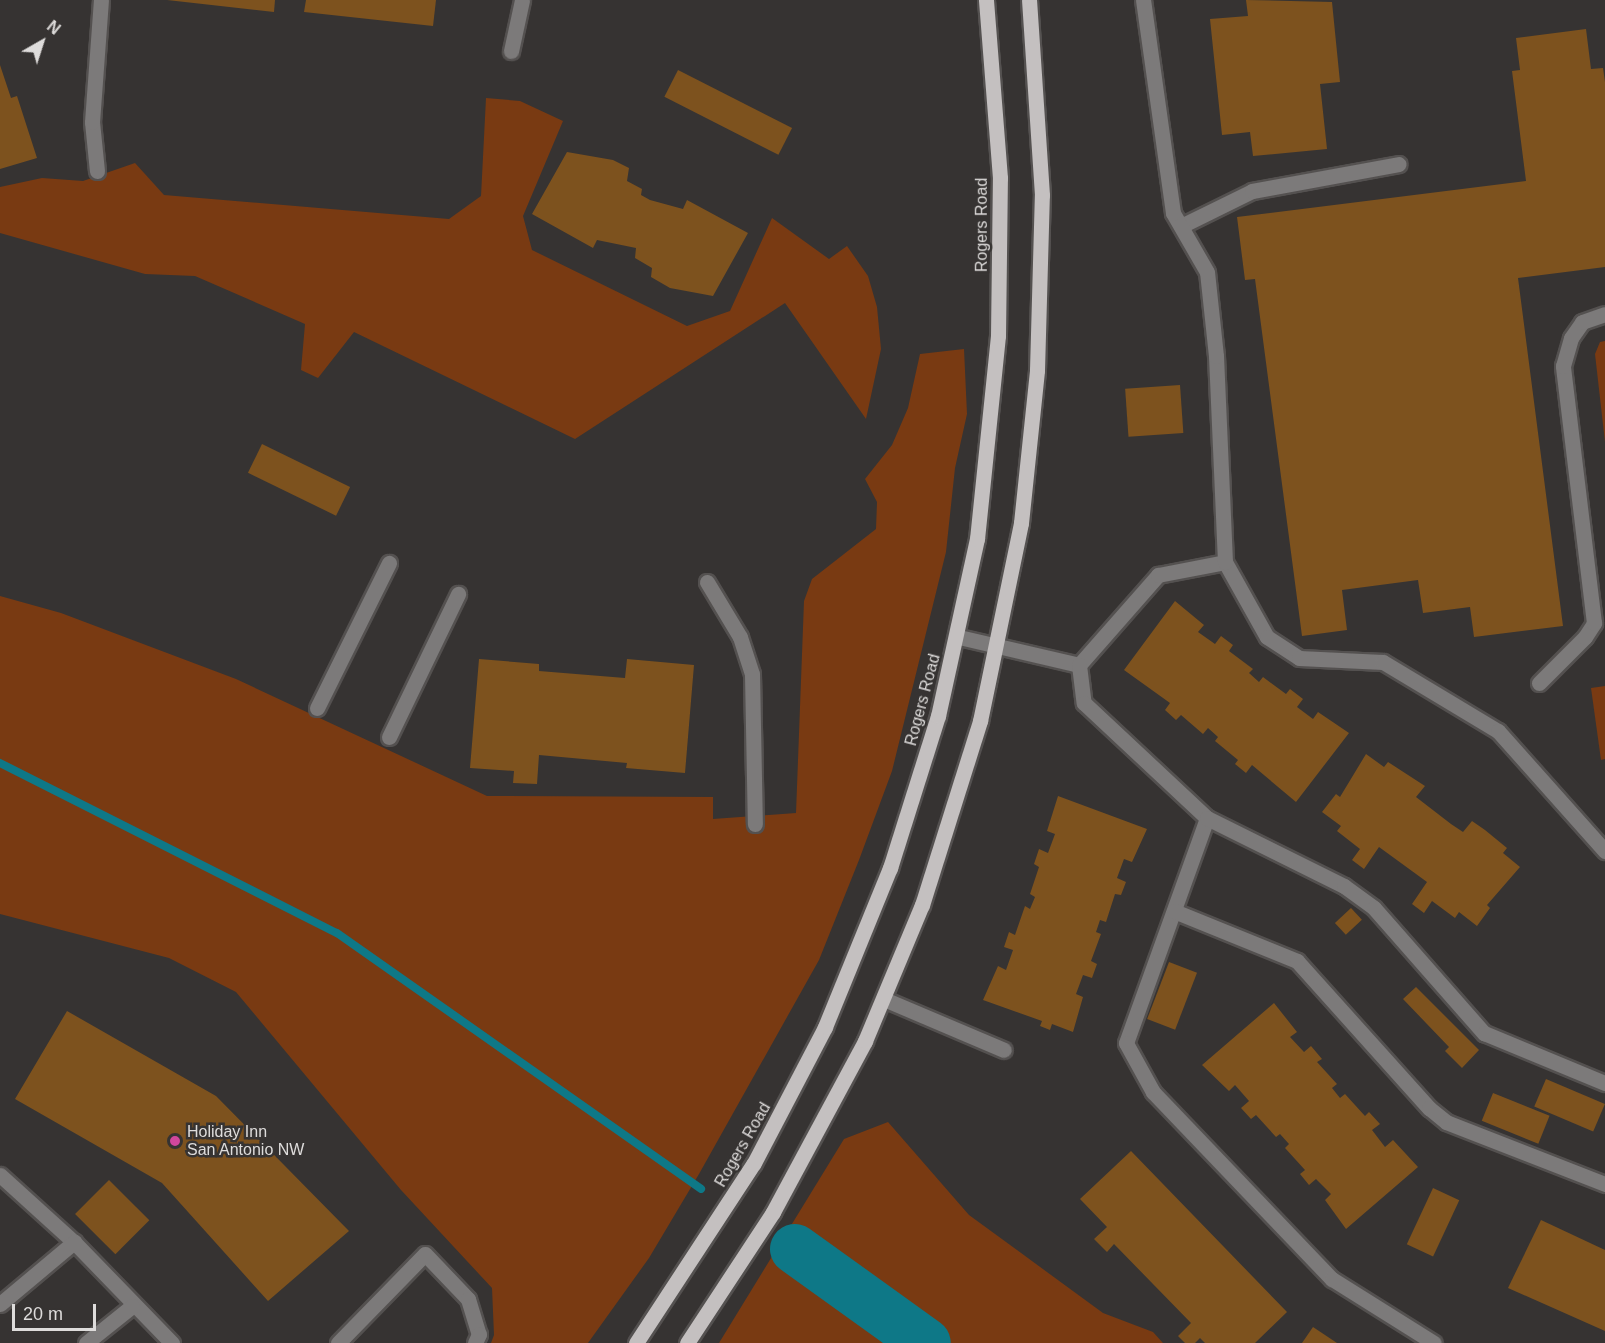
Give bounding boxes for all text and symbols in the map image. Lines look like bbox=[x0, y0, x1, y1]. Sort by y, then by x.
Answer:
north arrow bbox=[12, 12, 72, 72]
text: N bbox=[44, 17, 63, 38]
street label: Rogers Road bbox=[972, 178, 992, 272]
street label: Rogers Road bbox=[902, 652, 944, 748]
street label: Rogers Road bbox=[711, 1099, 775, 1191]
place label: Holiday Inn San Antonio NW bbox=[187, 1122, 305, 1160]
marker: Holiday Inn San Antonio NW bbox=[168, 1134, 182, 1148]
scale bar bbox=[15, 1292, 99, 1330]
text: 20 m bbox=[23, 1304, 63, 1324]

